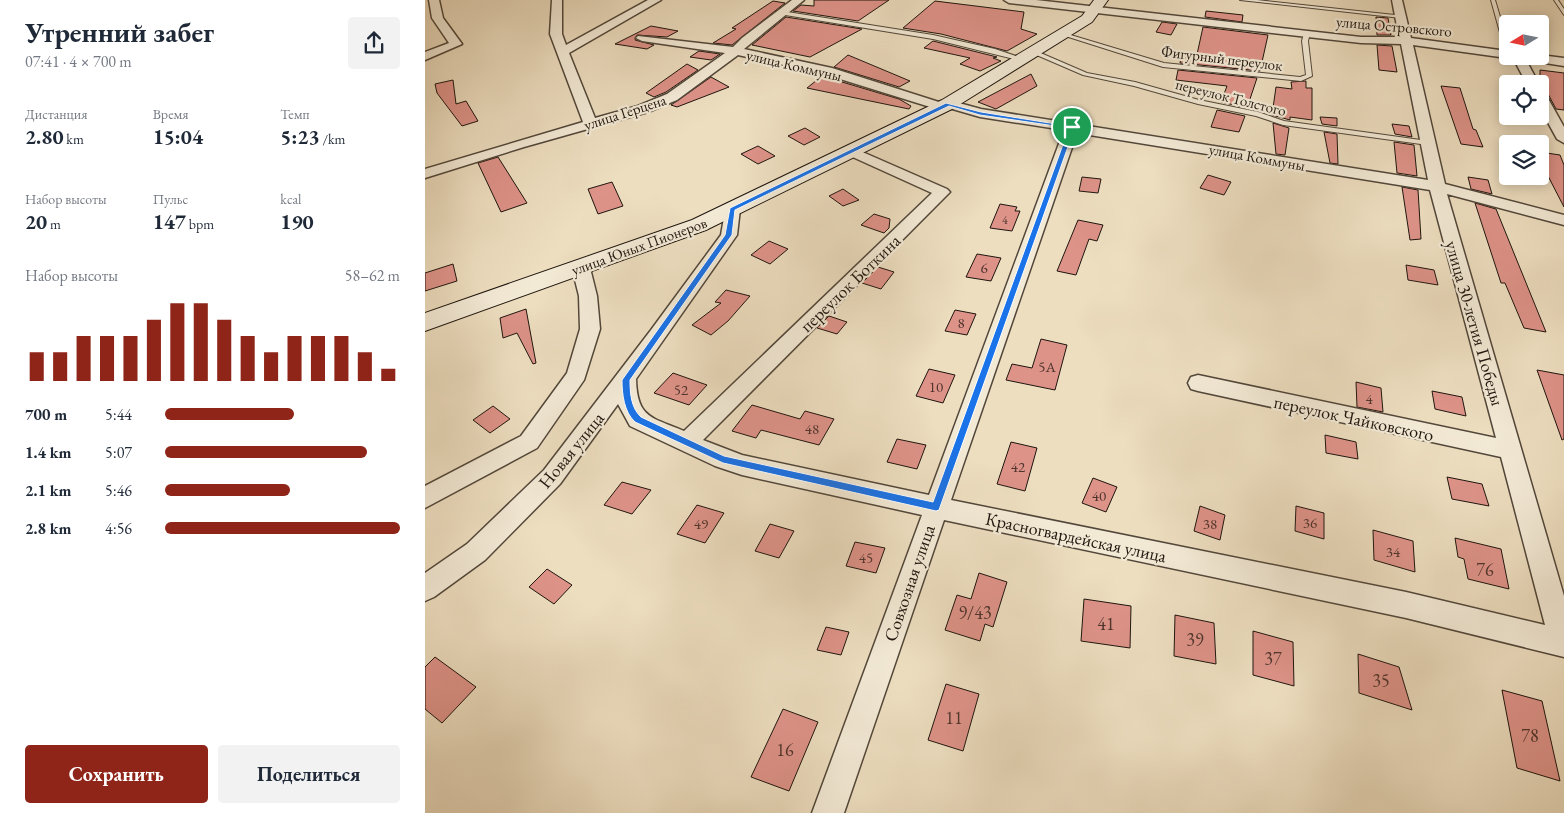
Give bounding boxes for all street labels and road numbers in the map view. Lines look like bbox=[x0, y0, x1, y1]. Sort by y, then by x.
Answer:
street label: улица Островского bbox=[1335, 11, 1453, 41]
street label: Фигурный переулок bbox=[1160, 41, 1284, 75]
street label: улица Коммуны bbox=[744, 45, 844, 85]
street label: переулок Толстого bbox=[1174, 74, 1288, 120]
street label: улица Герцена bbox=[581, 90, 669, 134]
street label: улица Коммуны bbox=[1207, 139, 1307, 175]
street label: улица Юных Пионеров bbox=[569, 213, 709, 279]
street label: переулок Боткина bbox=[795, 229, 906, 337]
street label: улица 30-летия Победы bbox=[1440, 238, 1510, 408]
street label: переулок Чайковского bbox=[1272, 390, 1436, 446]
street label: Новая улица bbox=[533, 406, 609, 493]
street label: Красногвардейская улица bbox=[983, 507, 1169, 568]
street label: Совхозная улица bbox=[878, 521, 940, 644]

